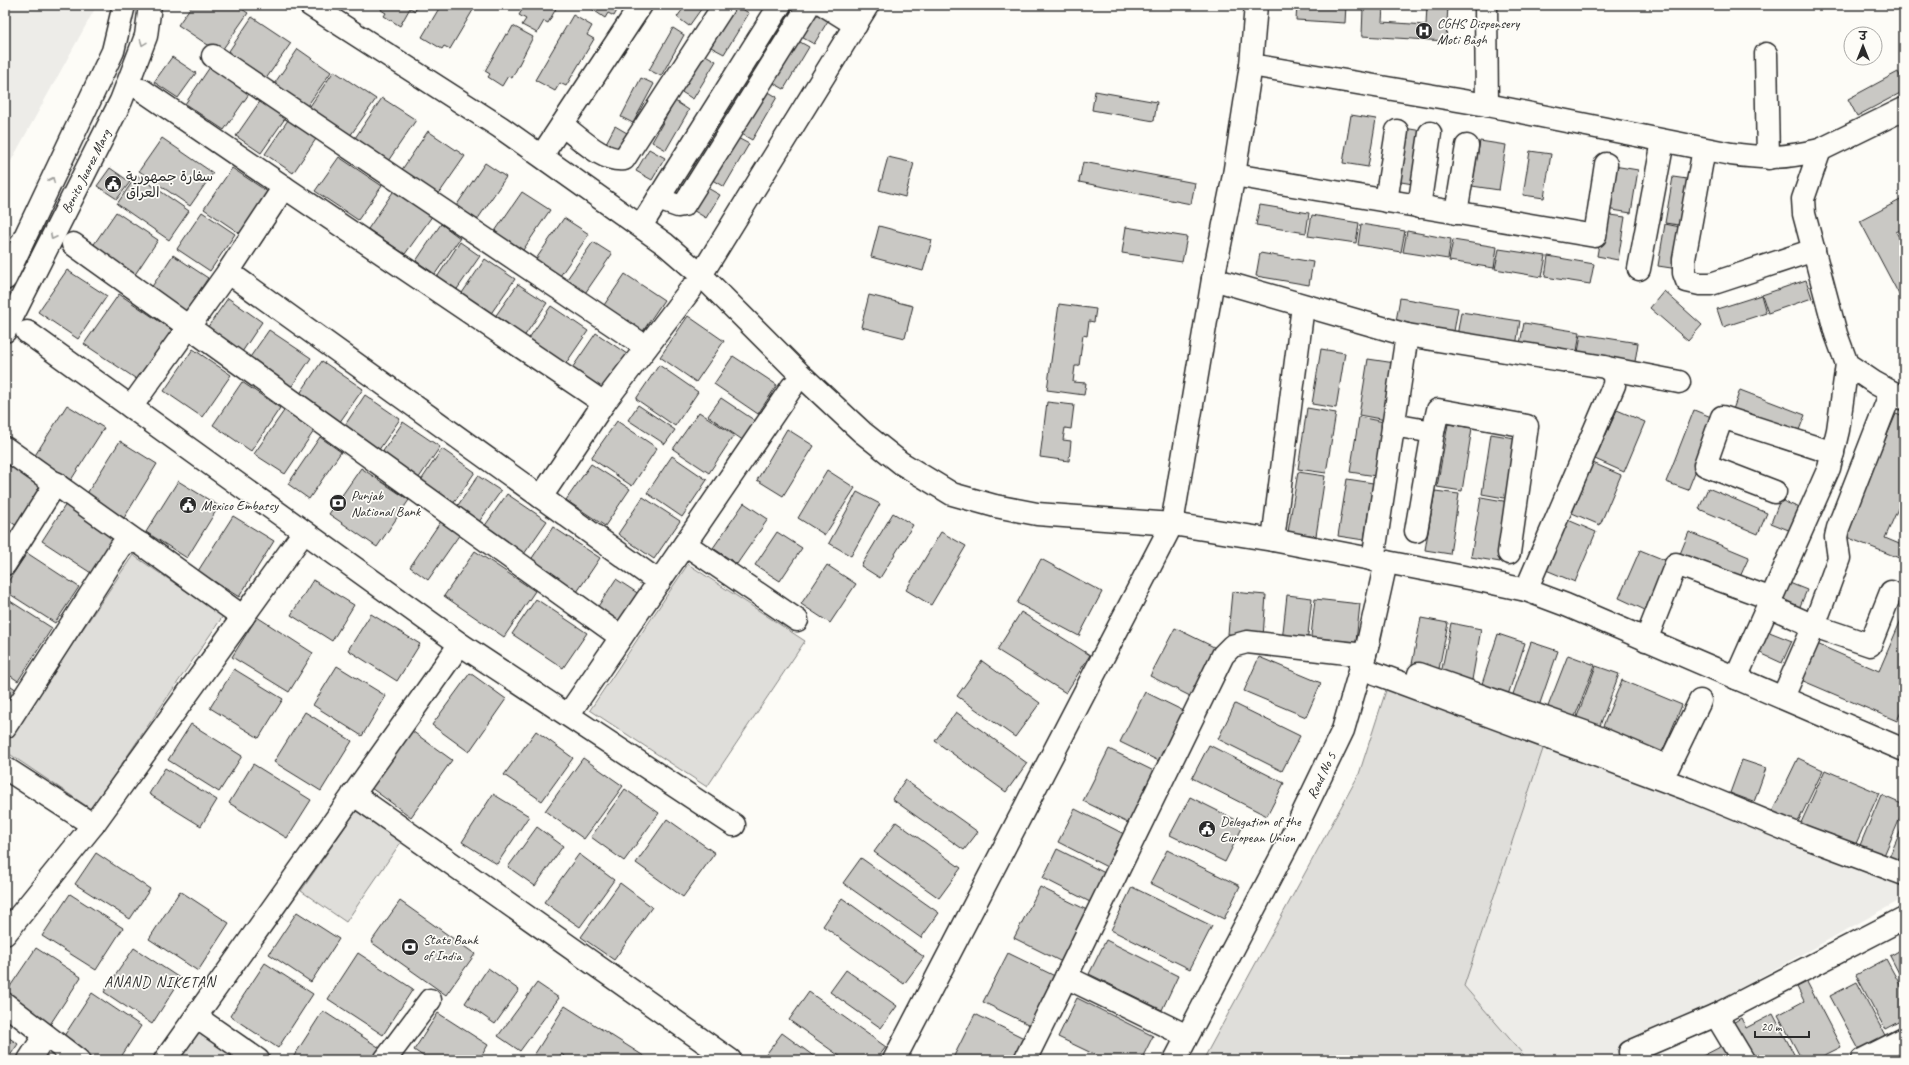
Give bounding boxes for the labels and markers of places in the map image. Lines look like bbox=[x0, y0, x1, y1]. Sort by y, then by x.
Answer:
place label: CGHS Dispensery Moti Bagh bbox=[1437, 15, 1521, 48]
hospital icon: CGHS Dispensery Moti Bagh bbox=[1414, 21, 1434, 41]
place label: سفارة جمهورية العراق bbox=[126, 168, 213, 201]
public building icon: سفارة جمهورية العراق bbox=[103, 174, 123, 194]
place label: Punjab National Bank bbox=[351, 487, 421, 520]
bank icon: Punjab National Bank bbox=[328, 493, 348, 513]
public building icon: Mexico Embassy bbox=[178, 495, 198, 515]
place label: Mexico Embassy bbox=[201, 497, 279, 514]
place label: Delegation of the European Union bbox=[1220, 813, 1302, 846]
public building icon: Delegation of the European Union bbox=[1197, 819, 1217, 839]
place label: State Bank of India bbox=[423, 931, 480, 964]
bank icon: State Bank of India bbox=[400, 937, 420, 957]

